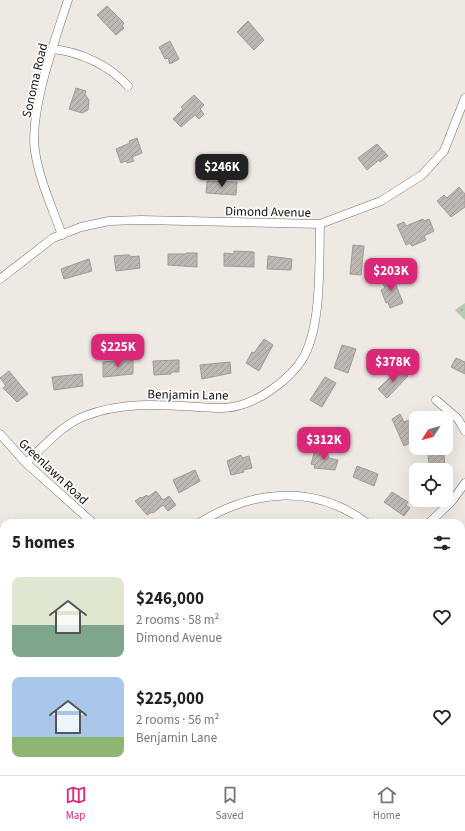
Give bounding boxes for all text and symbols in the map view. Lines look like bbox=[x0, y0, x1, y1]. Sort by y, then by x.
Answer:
street label: Sonoma Road bbox=[18, 41, 52, 119]
pin: $246K bbox=[194, 154, 250, 188]
text: $246K bbox=[204, 158, 240, 176]
street label: Dimond Avenue bbox=[225, 202, 311, 222]
pin: $203K bbox=[363, 258, 419, 292]
text: $203K bbox=[373, 262, 409, 280]
pin: $225K bbox=[90, 334, 146, 368]
text: $225K bbox=[100, 338, 136, 356]
pin: $378K bbox=[365, 349, 421, 383]
text: $378K bbox=[375, 353, 411, 371]
street label: Benjamin Lane bbox=[147, 385, 229, 405]
north arrow bbox=[409, 411, 453, 455]
map controls bbox=[409, 411, 453, 507]
pin: $312K bbox=[296, 427, 352, 461]
text: $312K bbox=[306, 431, 342, 449]
street label: Greenlawn Road bbox=[15, 435, 92, 509]
button: locate bbox=[409, 463, 453, 507]
text: 5 homes bbox=[12, 531, 74, 555]
icon: filters bbox=[431, 532, 453, 554]
text: $246,000 bbox=[136, 587, 204, 611]
icon: home bbox=[44, 593, 92, 641]
icon: heart bbox=[431, 606, 453, 628]
text: 2 rooms · 58 m² bbox=[136, 611, 219, 629]
text: Dimond Avenue bbox=[136, 629, 222, 647]
text: $225,000 bbox=[136, 687, 204, 711]
icon: home bbox=[44, 693, 92, 741]
icon: heart bbox=[431, 706, 453, 728]
text: 2 rooms · 56 m² bbox=[136, 711, 219, 729]
text: Benjamin Lane bbox=[136, 729, 217, 747]
tab: Map bbox=[65, 784, 87, 823]
tab: Saved bbox=[216, 784, 244, 823]
tab: Home bbox=[373, 784, 400, 823]

